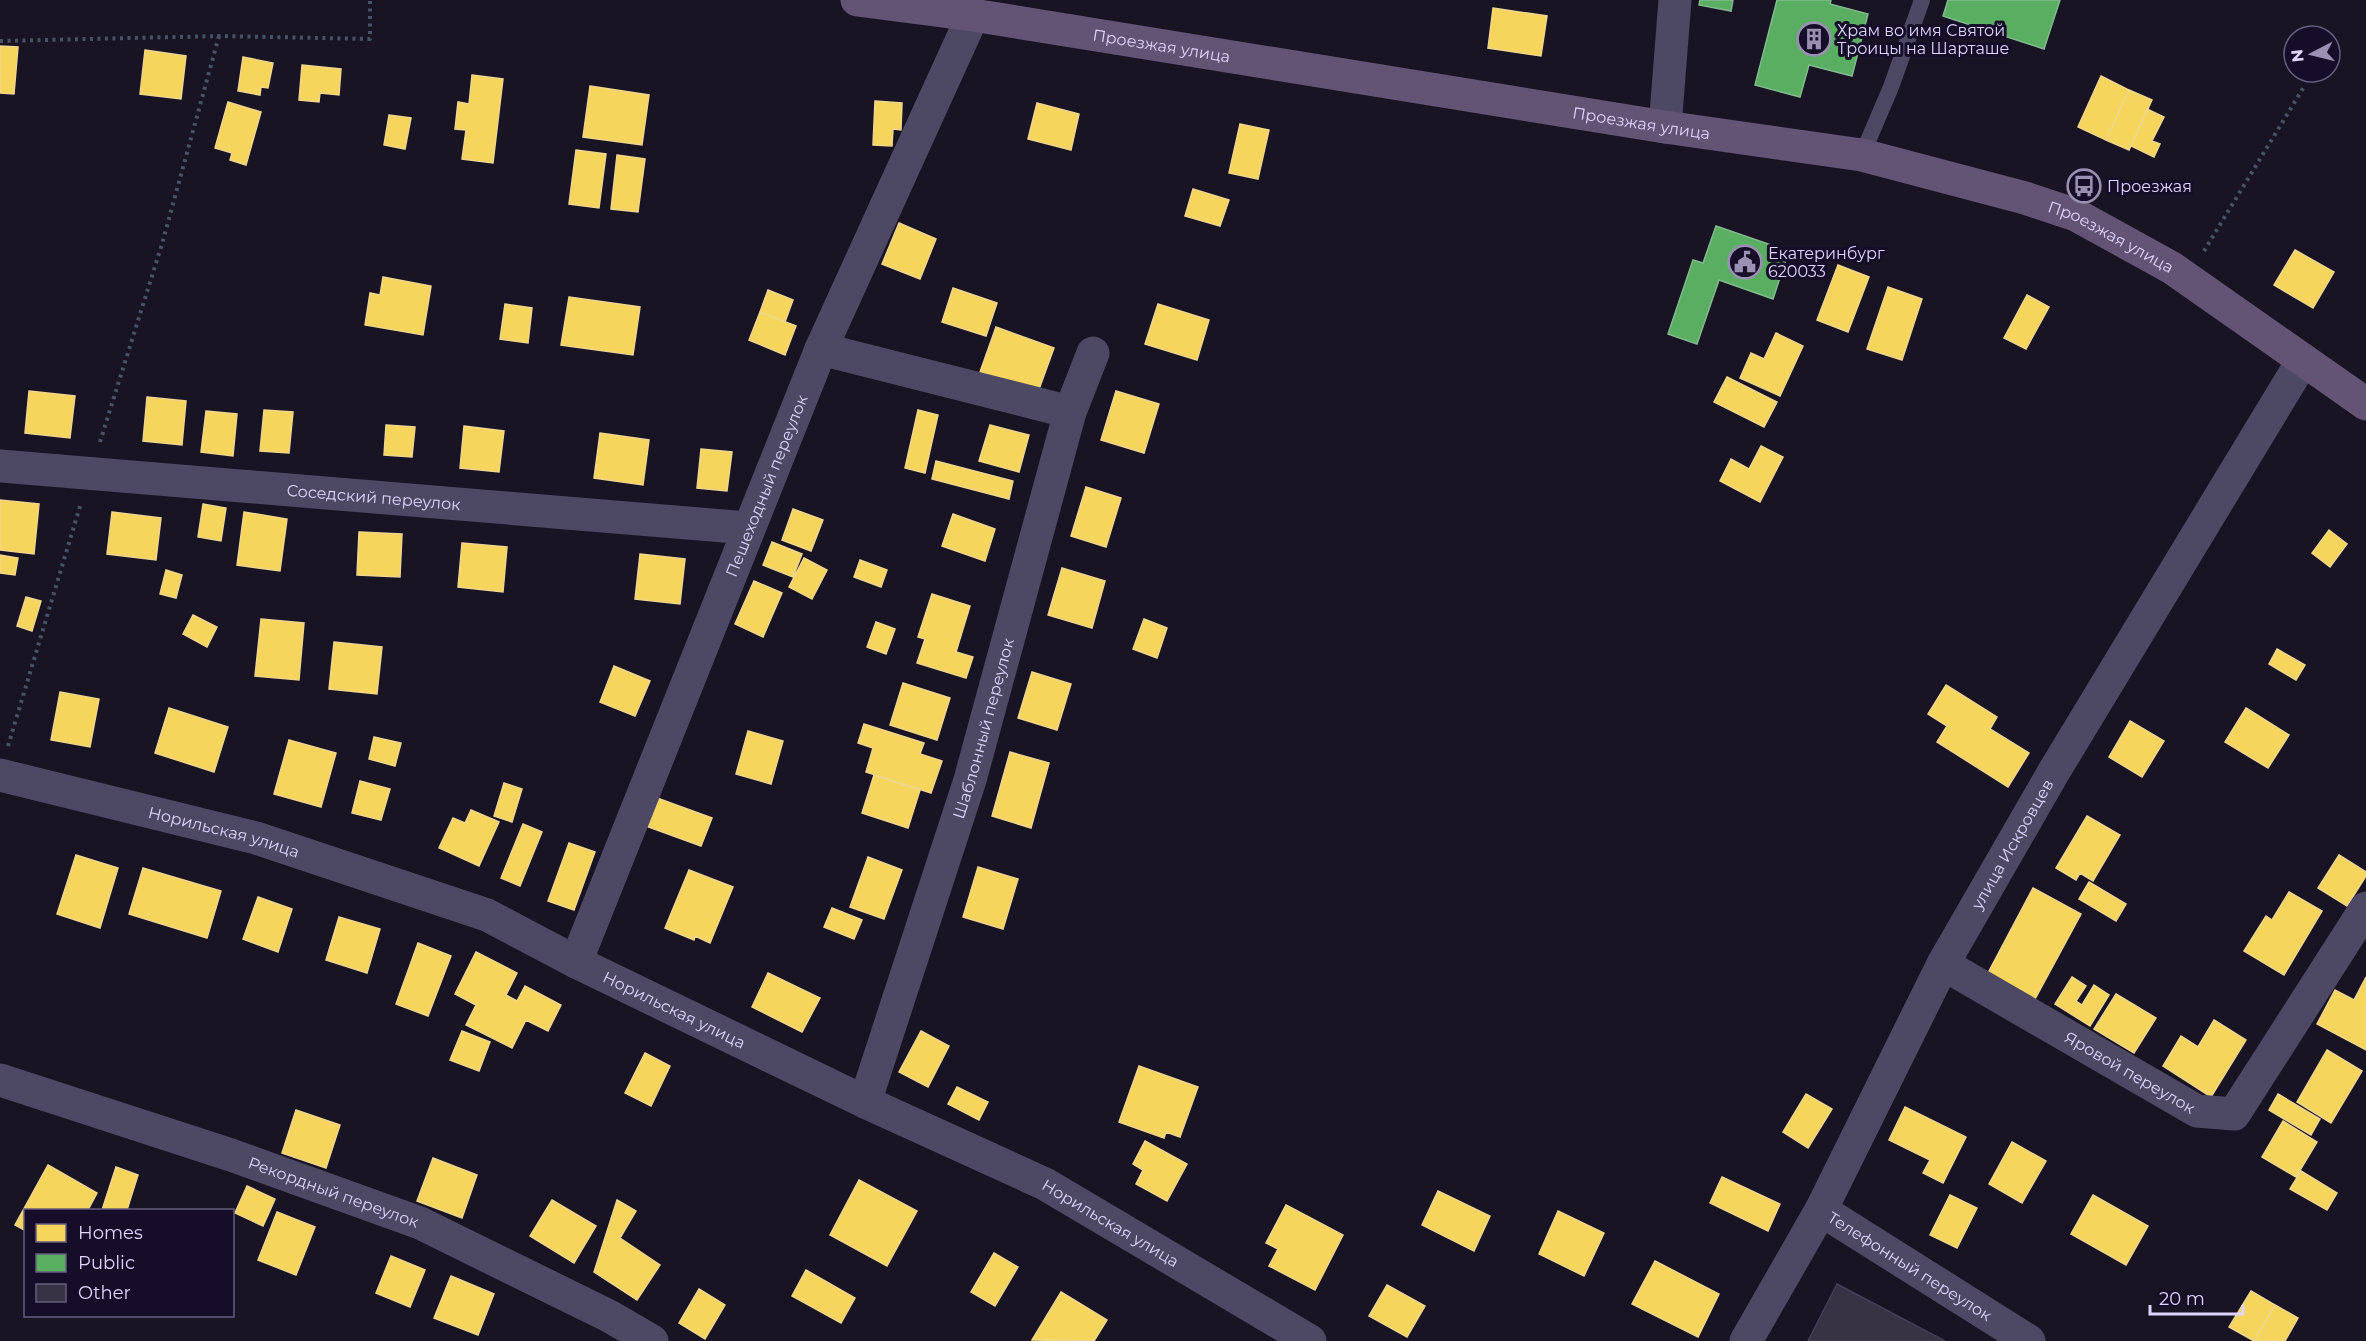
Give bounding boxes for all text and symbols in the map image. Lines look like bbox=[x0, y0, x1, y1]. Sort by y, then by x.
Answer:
building icon: Храм во имя Святой Троицы на Шарташе bbox=[1796, 21, 1832, 57]
place label: Храм во имя Святой Троицы на Шарташе bbox=[1837, 21, 2009, 58]
north arrow bbox=[2282, 24, 2342, 84]
street label: Проезжая улица bbox=[1091, 25, 1232, 66]
text: N bbox=[2287, 48, 2308, 63]
street label: Проезжая улица bbox=[1571, 103, 1711, 143]
bus stop icon: Проезжая bbox=[2066, 168, 2102, 204]
place label: Проезжая bbox=[2107, 177, 2192, 196]
street label: Проезжая улица bbox=[2046, 197, 2177, 277]
public building icon: Екатеринбург 620033 bbox=[1727, 244, 1763, 280]
place label: Екатеринбург 620033 bbox=[1768, 244, 1885, 281]
street label: Пешеходный переулок bbox=[721, 391, 812, 579]
street label: Соседский переулок bbox=[286, 480, 462, 514]
street label: Шаблонный переулок bbox=[949, 635, 1018, 821]
street label: улица Искровцев bbox=[1967, 776, 2057, 913]
street label: Норильская улица bbox=[146, 802, 302, 861]
street label: Норильская улица bbox=[600, 967, 749, 1052]
street label: Яровой переулок bbox=[2061, 1027, 2199, 1118]
street label: Рекордный переулок bbox=[246, 1153, 422, 1232]
street label: Норильская улица bbox=[1039, 1175, 1183, 1271]
street label: Телефонный переулок bbox=[1824, 1207, 1996, 1325]
legend bbox=[24, 1209, 234, 1317]
text: Homes bbox=[78, 1222, 143, 1244]
text: Public bbox=[78, 1252, 135, 1274]
scale bar bbox=[2150, 1278, 2243, 1316]
text: Other bbox=[78, 1282, 131, 1304]
text: 20 m bbox=[2159, 1288, 2205, 1310]

